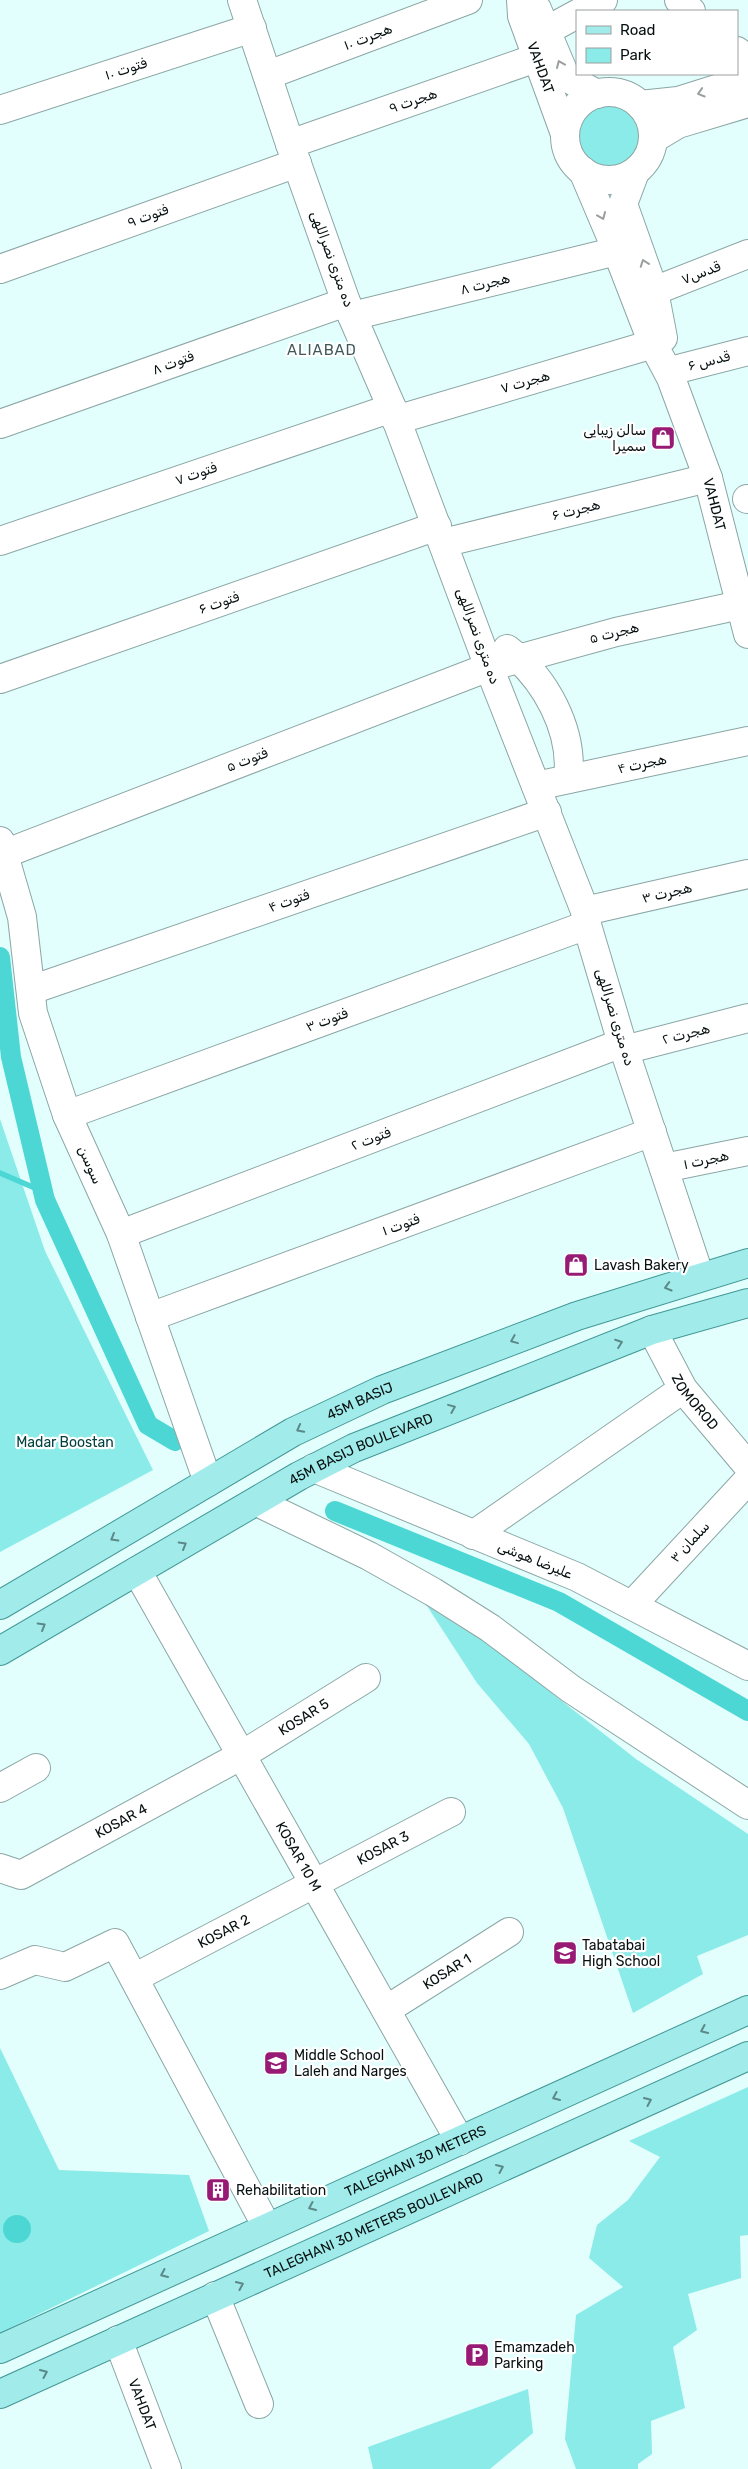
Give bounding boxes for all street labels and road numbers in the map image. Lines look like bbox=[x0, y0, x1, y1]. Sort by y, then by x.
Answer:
street label: هجرت ۱۰ bbox=[341, 20, 395, 54]
street label: VAHDAT bbox=[524, 39, 558, 96]
street label: فتوت ۱۰ bbox=[103, 54, 150, 84]
street label: هجرت ۹ bbox=[387, 85, 439, 117]
street label: فتوت ۹ bbox=[125, 201, 171, 231]
street label: ده متری نصراللهی bbox=[307, 209, 357, 310]
street label: قدس۷ bbox=[679, 258, 724, 288]
street label: هجرت ۸ bbox=[458, 270, 512, 298]
street label: فتوت ۸ bbox=[150, 347, 197, 378]
street label: قدس ۶ bbox=[686, 347, 732, 374]
street label: هجرت ۷ bbox=[498, 367, 552, 397]
street label: فتوت ۷ bbox=[173, 459, 220, 489]
street label: VAHDAT bbox=[700, 476, 730, 533]
street label: هجرت ۶ bbox=[550, 496, 602, 524]
street label: ده متری نصراللهی bbox=[453, 586, 503, 687]
street label: فتوت ۶ bbox=[196, 588, 242, 618]
street label: هجرت ۵ bbox=[587, 619, 641, 647]
street label: فتوت ۵ bbox=[224, 744, 271, 776]
street label: هجرت ۴ bbox=[616, 751, 668, 777]
street label: هجرت ۳ bbox=[640, 879, 694, 907]
street label: فتوت ۴ bbox=[266, 886, 312, 916]
street label: ده متری نصراللهی bbox=[592, 966, 638, 1068]
street label: فتوت ۳ bbox=[304, 1004, 351, 1035]
street label: هجرت ۲ bbox=[660, 1020, 712, 1048]
street label: فتوت ۲ bbox=[349, 1124, 394, 1154]
street label: سوسن bbox=[74, 1143, 106, 1187]
street label: هجرت ۱ bbox=[682, 1147, 730, 1173]
street label: فتوت ۱ bbox=[380, 1210, 423, 1240]
street label: ZOMOROD bbox=[668, 1371, 722, 1433]
street label: 45M BASIJ bbox=[324, 1378, 395, 1423]
street label: 45M BASIJ BOULEVARD bbox=[285, 1409, 435, 1489]
street label: سلمان ۳ bbox=[667, 1518, 713, 1566]
street label: علیرضا هوشی bbox=[495, 1537, 575, 1583]
street label: KOSAR 5 bbox=[275, 1695, 332, 1739]
street label: KOSAR 4 bbox=[92, 1800, 150, 1842]
street label: KOSAR 10 M bbox=[272, 1818, 325, 1894]
street label: KOSAR 3 bbox=[354, 1827, 412, 1868]
street label: KOSAR 2 bbox=[195, 1911, 252, 1952]
street label: KOSAR 1 bbox=[419, 1950, 474, 1993]
street label: TALEGHANI 30 METERS bbox=[342, 2121, 489, 2200]
street label: TALEGHANI 30 METERS BOULEVARD bbox=[261, 2168, 486, 2282]
street label: VAHDAT bbox=[125, 2376, 160, 2433]

